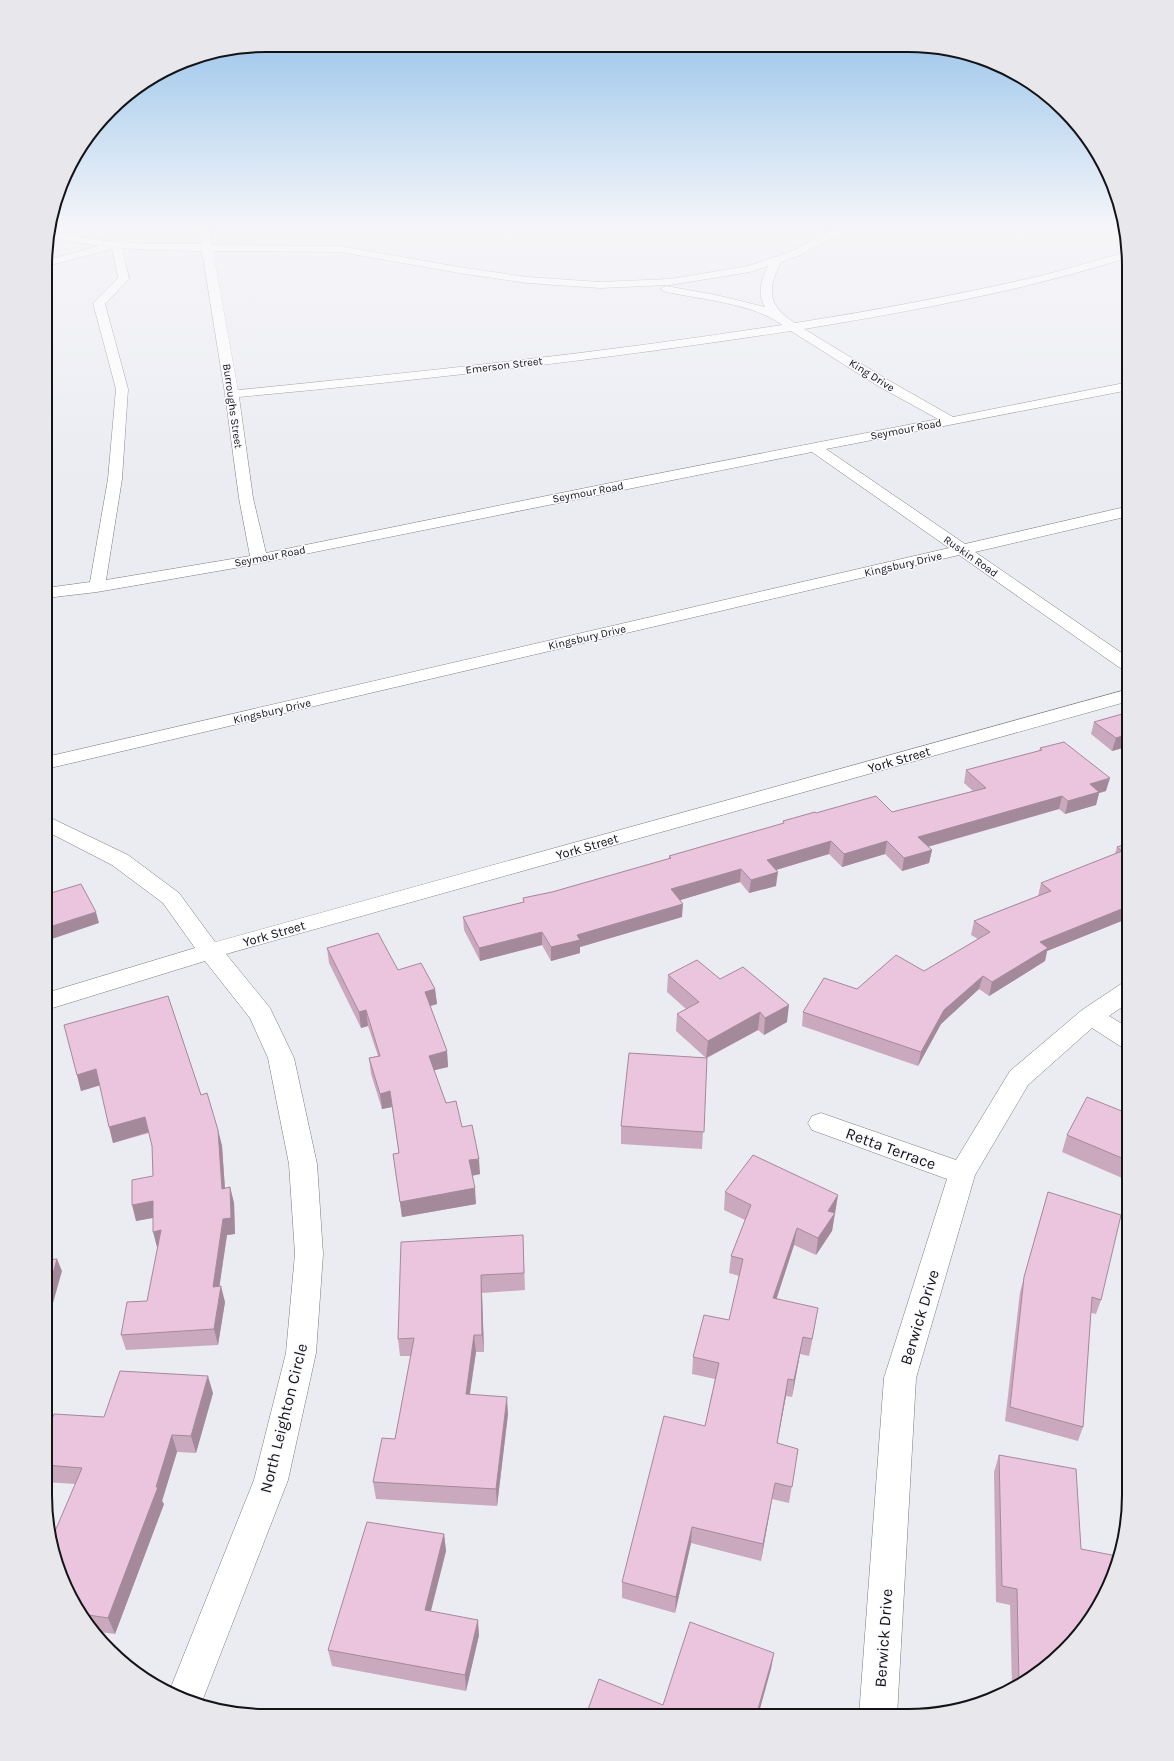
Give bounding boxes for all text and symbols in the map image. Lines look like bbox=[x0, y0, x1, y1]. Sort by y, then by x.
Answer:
street label: Emerson Street bbox=[465, 354, 543, 377]
street label: King Drive bbox=[847, 356, 897, 395]
street label: Burroughs Street bbox=[220, 363, 245, 449]
street label: Seymour Road bbox=[869, 416, 943, 443]
street label: Seymour Road bbox=[551, 479, 625, 506]
street label: Ruskin Road bbox=[941, 533, 1000, 580]
street label: Seymour Road bbox=[233, 543, 307, 570]
street label: Kingsbury Drive bbox=[863, 549, 943, 580]
street label: Kingsbury Drive bbox=[547, 622, 627, 653]
street label: Kingsbury Drive bbox=[232, 696, 312, 727]
street label: York Street bbox=[866, 743, 932, 776]
street label: York Street bbox=[554, 830, 620, 863]
street label: York Street bbox=[241, 917, 307, 950]
street label: Retta Terrace bbox=[843, 1123, 938, 1174]
street label: Berwick Drive bbox=[896, 1267, 943, 1367]
street label: North Leighton Circle bbox=[256, 1341, 311, 1495]
street label: Berwick Drive bbox=[871, 1588, 896, 1688]

